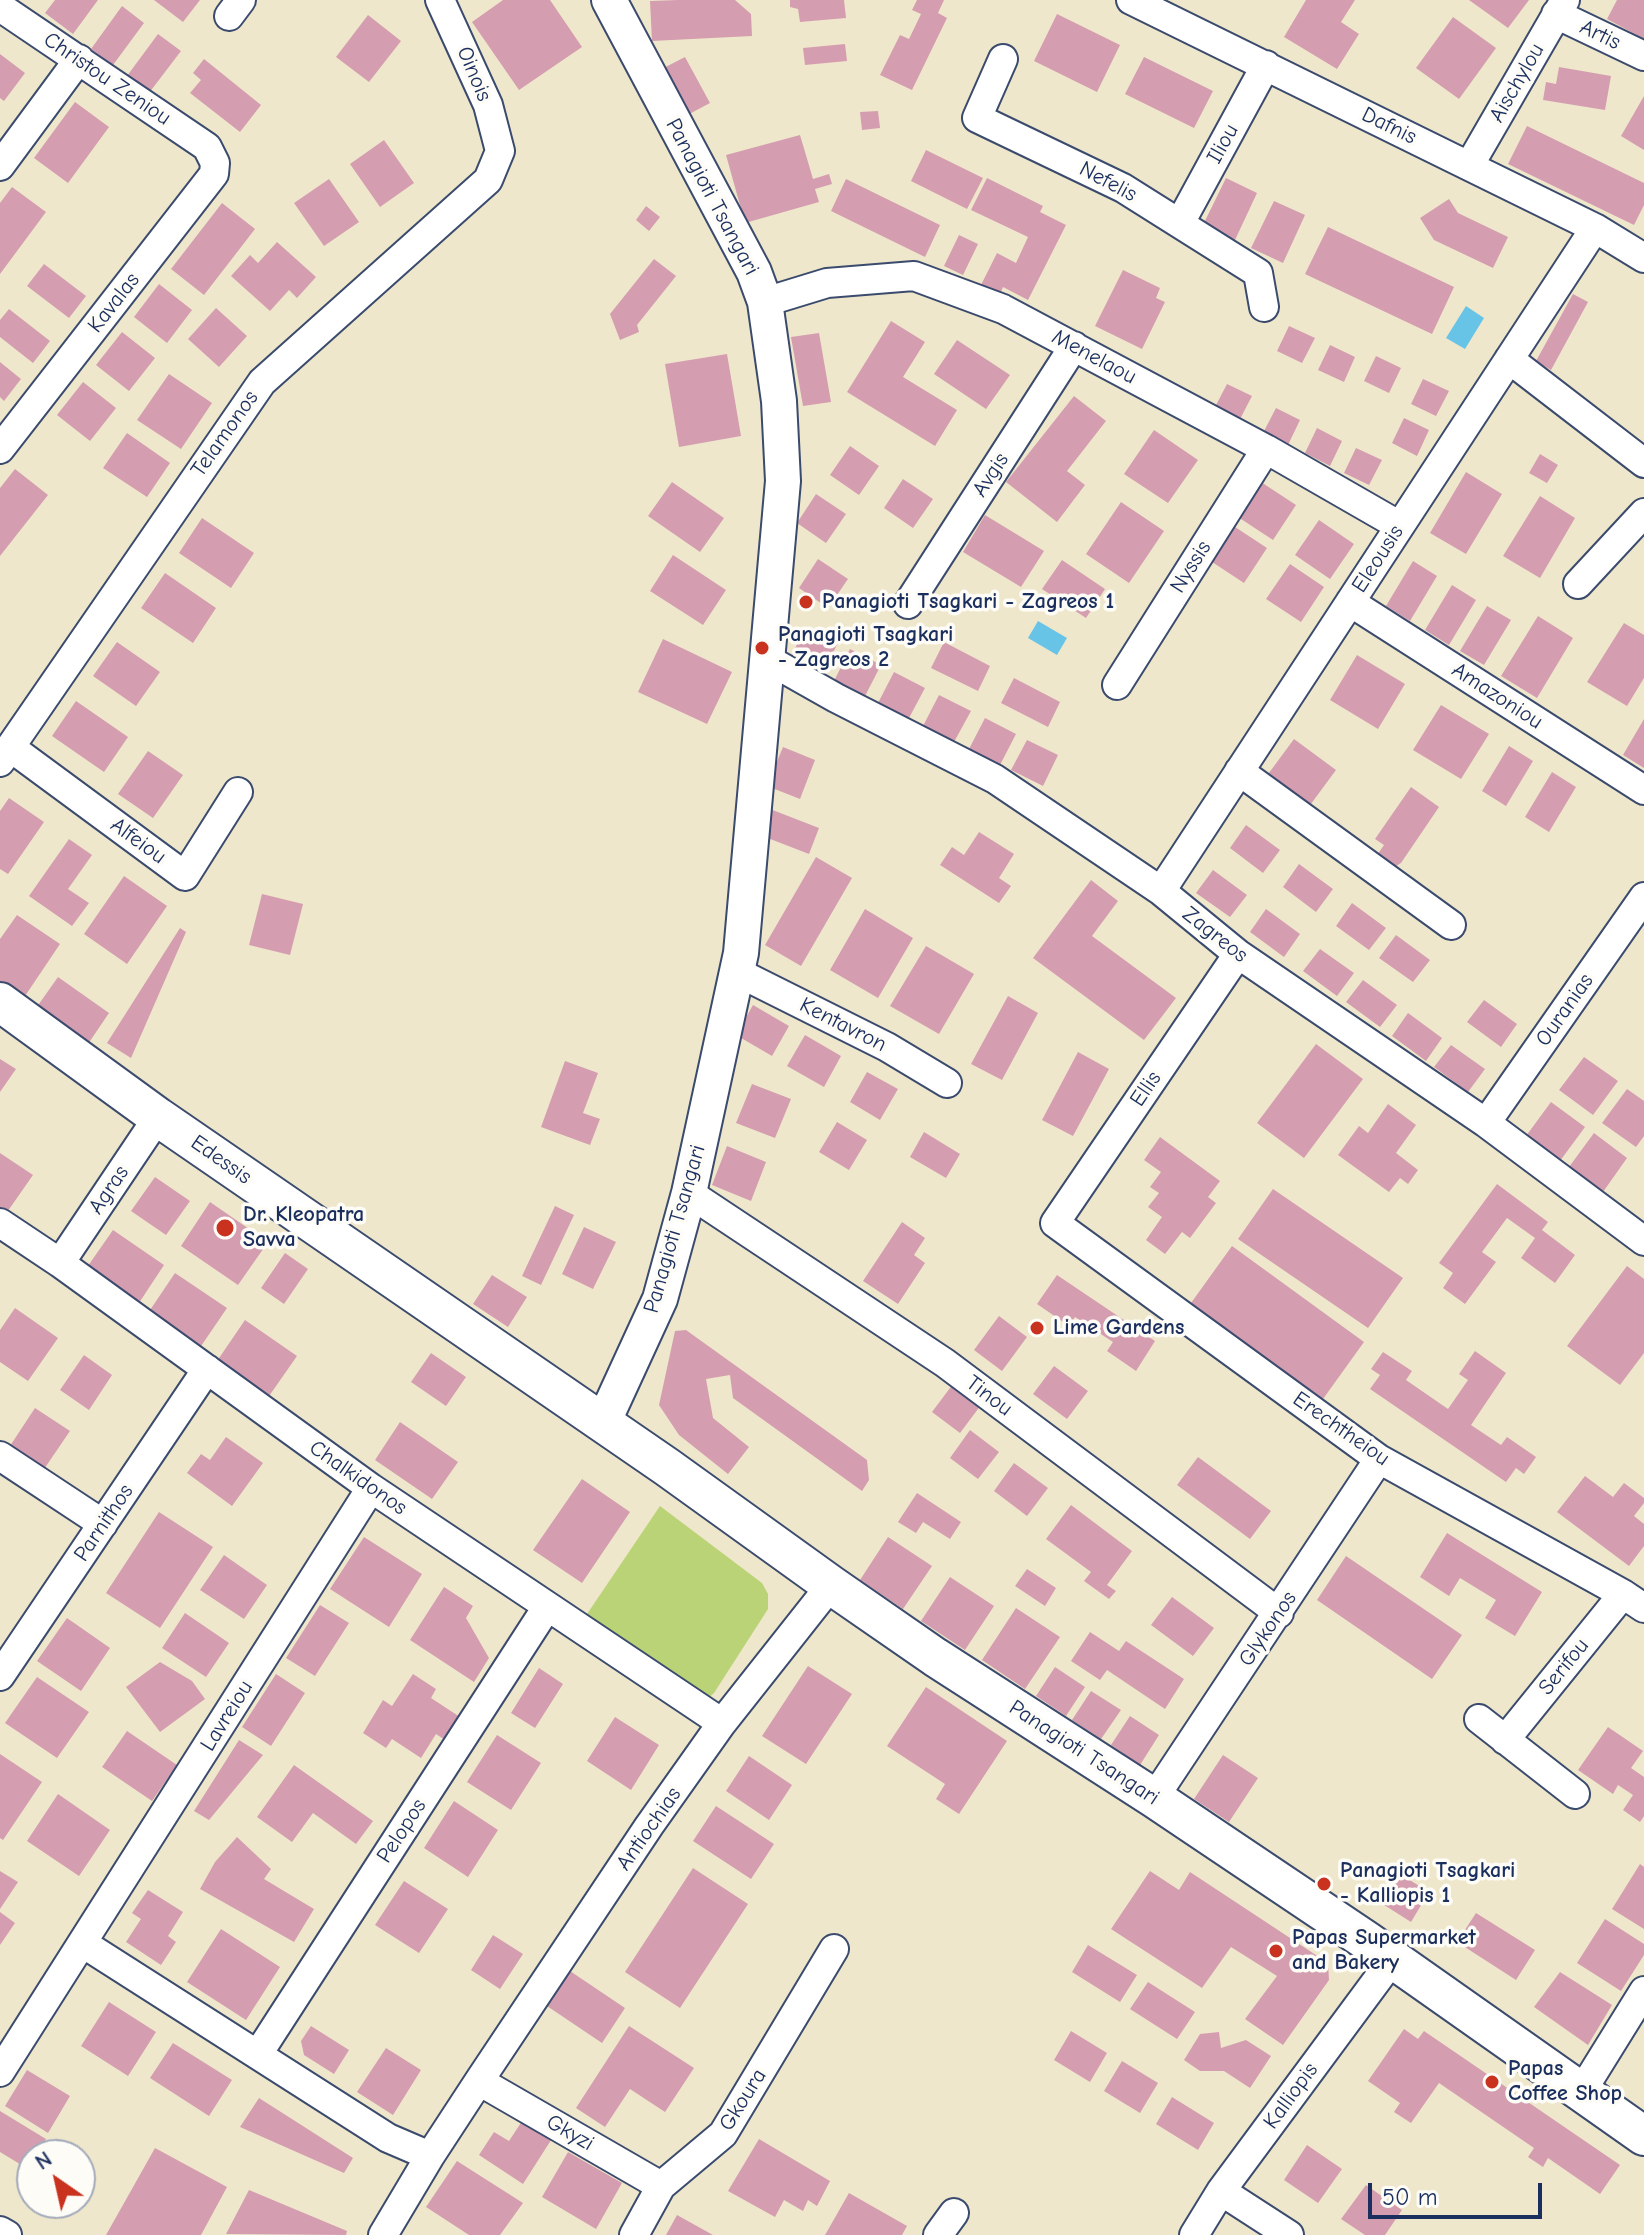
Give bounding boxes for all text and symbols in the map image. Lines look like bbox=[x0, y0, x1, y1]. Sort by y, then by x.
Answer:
street label: Artis bbox=[1575, 14, 1625, 56]
street label: Christou Zeniou bbox=[38, 27, 176, 131]
street label: Aischylou bbox=[1484, 39, 1550, 127]
street label: Oinois bbox=[451, 43, 497, 105]
street label: Dafnis bbox=[1357, 102, 1421, 150]
street label: Panagioti Tsangari bbox=[660, 114, 764, 280]
street label: Iliou bbox=[1201, 120, 1245, 168]
street label: Nefelis bbox=[1075, 156, 1141, 208]
street label: Kavalas bbox=[82, 268, 146, 338]
street label: Menelaou bbox=[1047, 324, 1141, 390]
street label: Telamonos bbox=[186, 386, 264, 482]
street label: Avgis bbox=[967, 448, 1015, 502]
street label: Eleousis bbox=[1346, 520, 1410, 598]
street label: Nyssis bbox=[1165, 536, 1217, 598]
place label: Panagioti Tsagkari - Zagreos 1 bbox=[822, 589, 1114, 615]
marker: Panagioti Tsagkari - Zagreos 1 bbox=[797, 593, 815, 611]
place label: Panagioti Tsagkari - Zagreos 2 bbox=[778, 622, 953, 674]
marker: Panagioti Tsagkari - Zagreos 2 bbox=[753, 639, 771, 657]
street label: Amazoniou bbox=[1447, 657, 1547, 735]
street label: Alfeiou bbox=[105, 812, 171, 870]
street label: Zagreos bbox=[1177, 901, 1253, 969]
street label: Ouranias bbox=[1530, 969, 1600, 1051]
street label: Kentavron bbox=[795, 992, 891, 1058]
street label: Ellis bbox=[1125, 1066, 1167, 1112]
street label: Edessis bbox=[185, 1130, 257, 1190]
street label: Panagioti Tsangari bbox=[638, 1142, 712, 1316]
street label: Agras bbox=[83, 1161, 135, 1219]
place label: Dr. Kleopatra Savva bbox=[243, 1202, 364, 1254]
marker: Dr. Kleopatra Savva bbox=[214, 1217, 236, 1239]
place label: Lime Gardens bbox=[1053, 1315, 1184, 1341]
marker: Lime Gardens bbox=[1028, 1319, 1046, 1337]
street label: Tinou bbox=[960, 1370, 1018, 1422]
street label: Erechtheiou bbox=[1288, 1386, 1394, 1472]
street label: Chalkidonos bbox=[304, 1435, 412, 1521]
street label: Parnithos bbox=[69, 1479, 139, 1567]
street label: Glykonos bbox=[1233, 1586, 1303, 1672]
street label: Serifou bbox=[1533, 1633, 1595, 1701]
street label: Lavreiou bbox=[195, 1676, 259, 1756]
street label: Panagioti Tsangari bbox=[1004, 1695, 1164, 1811]
street label: Antiochias bbox=[611, 1782, 687, 1876]
street label: Pelopos bbox=[372, 1794, 432, 1868]
place label: Panagioti Tsagkari - Kalliopis 1 bbox=[1340, 1858, 1515, 1910]
marker: Panagioti Tsagkari - Kalliopis 1 bbox=[1315, 1875, 1333, 1893]
place label: Papas Supermarket and Bakery bbox=[1292, 1925, 1476, 1976]
marker: Papas Supermarket and Bakery bbox=[1267, 1942, 1285, 1960]
place label: Papas Coffee Shop bbox=[1508, 2056, 1622, 2108]
street label: Kalliopis bbox=[1258, 2058, 1324, 2134]
street label: Gkoura bbox=[714, 2064, 772, 2136]
marker: Papas Coffee Shop bbox=[1483, 2073, 1501, 2091]
street label: Gkyzi bbox=[541, 2109, 599, 2157]
north arrow bbox=[16, 2139, 96, 2219]
text: N bbox=[30, 2146, 57, 2176]
scale bar bbox=[1372, 2167, 1546, 2217]
text: 50 m bbox=[1382, 2183, 1438, 2211]

